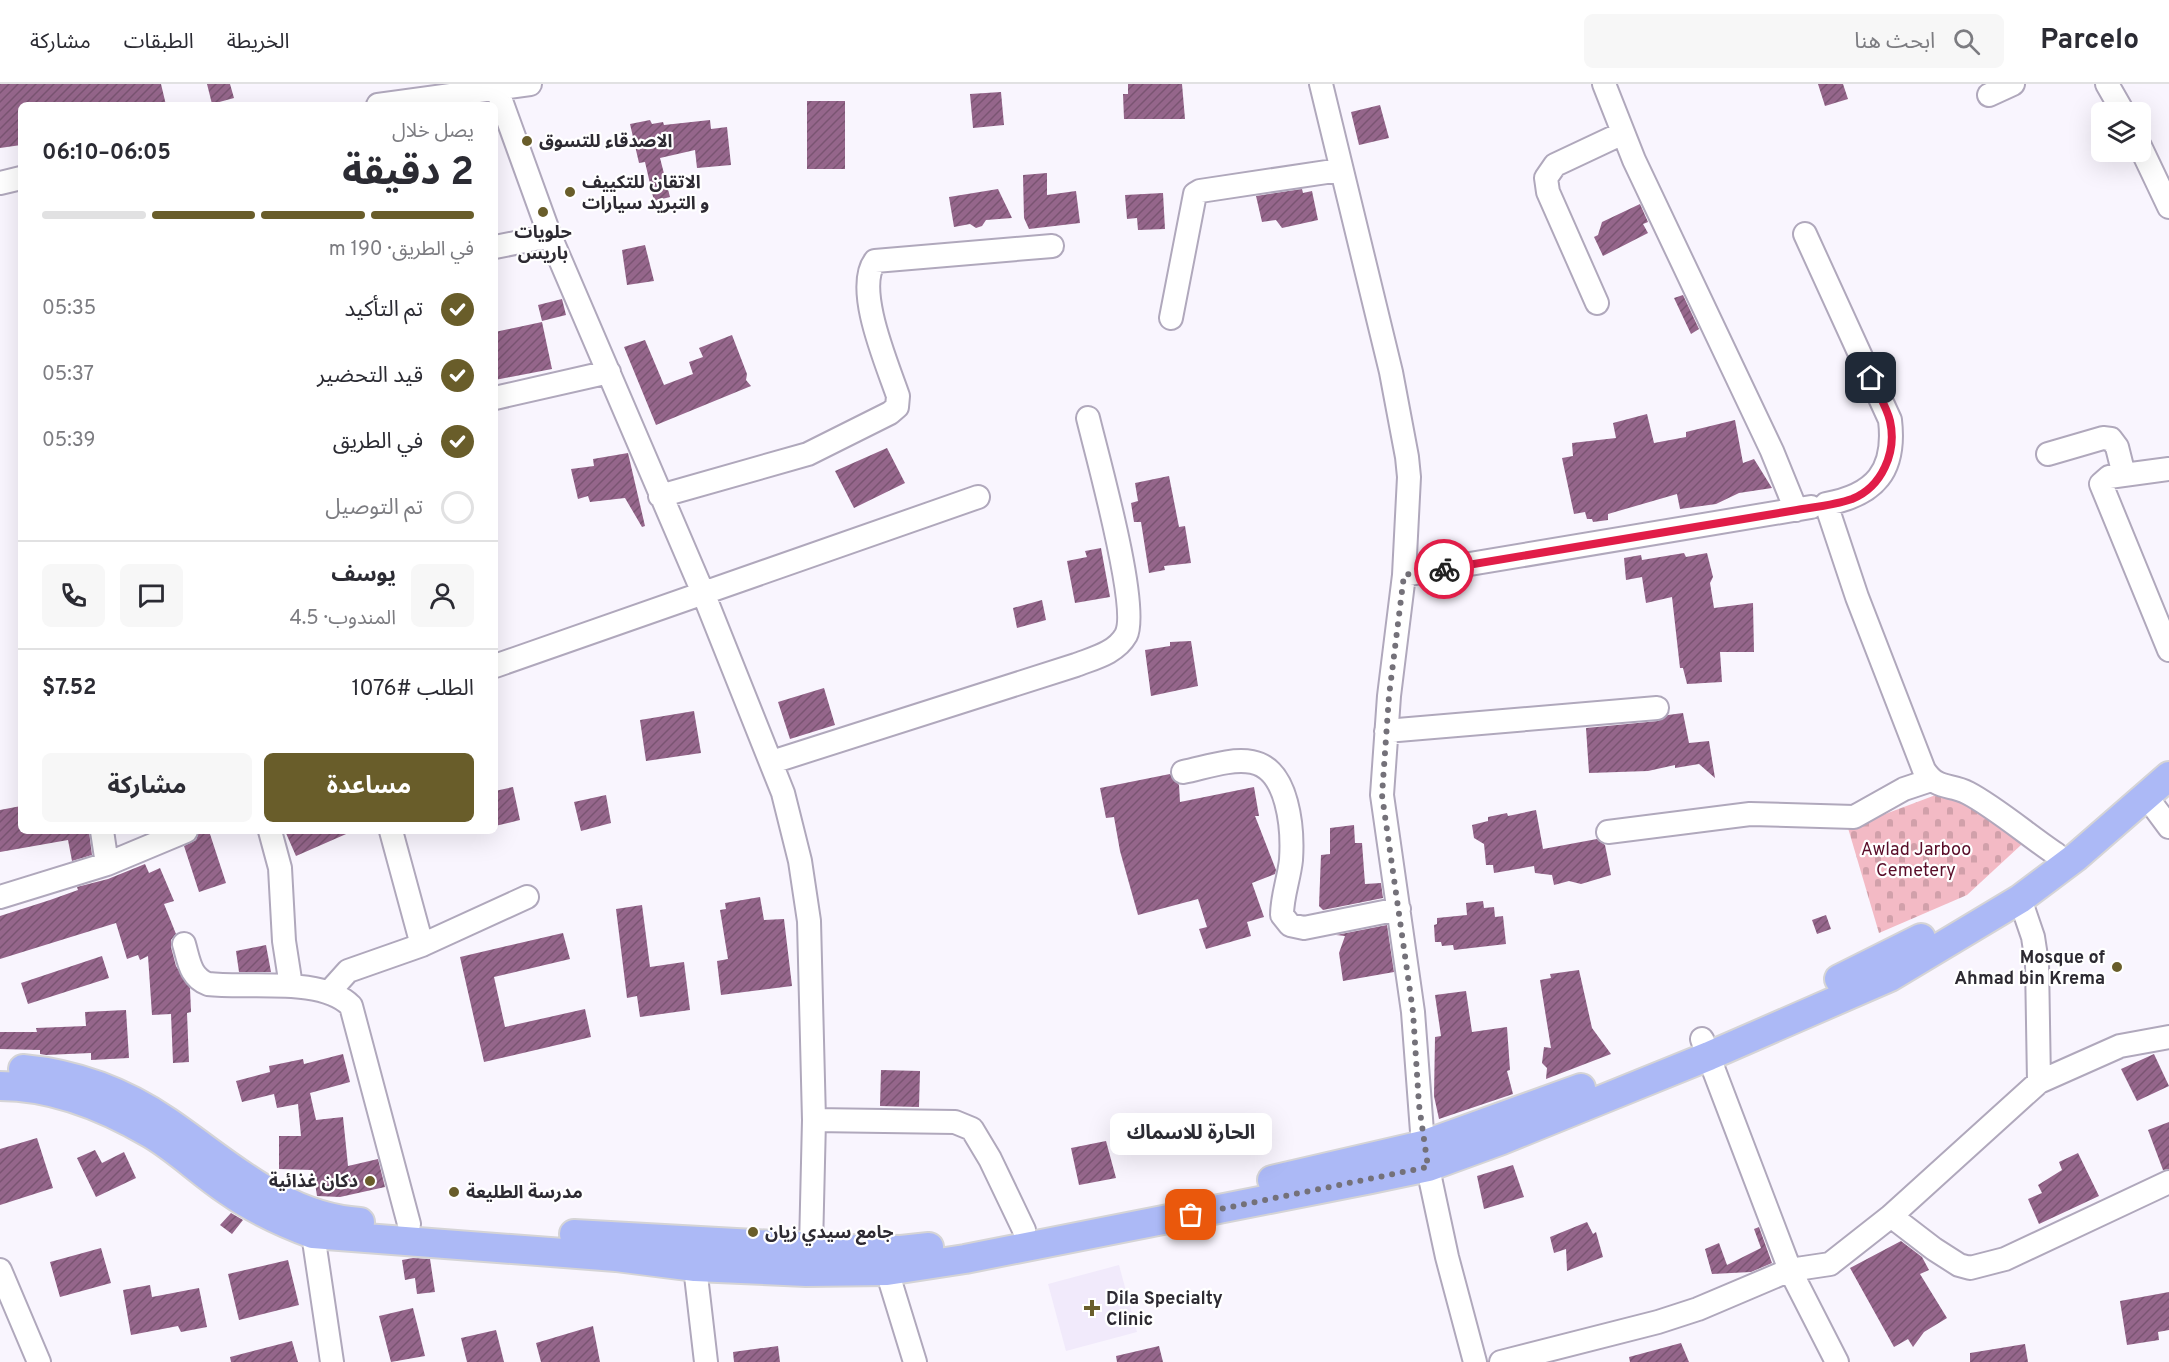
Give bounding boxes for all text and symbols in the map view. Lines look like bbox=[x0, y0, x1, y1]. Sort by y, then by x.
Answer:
search box bbox=[1584, 14, 2004, 68]
text: Parcelo bbox=[2040, 23, 2139, 59]
icon: search bbox=[1950, 25, 1983, 58]
text: مشاركة bbox=[30, 29, 91, 56]
text: الطبقات bbox=[124, 29, 194, 56]
text: الخريطة bbox=[227, 29, 290, 56]
text: ابحث هنا bbox=[1854, 29, 1935, 56]
map controls bbox=[2091, 102, 2151, 162]
button: layers bbox=[2091, 102, 2151, 162]
text: يصل خلال bbox=[392, 119, 474, 145]
place label: الاصدقاء للتسوق bbox=[539, 131, 673, 154]
marker: الاصدقاء للتسوق bbox=[520, 134, 534, 148]
text: 06:05–06:10 bbox=[42, 140, 171, 167]
text: 2 دقيقة bbox=[342, 150, 474, 199]
place label: الاتقان للتكييف و التبريد سيارات bbox=[582, 172, 709, 216]
marker: الاتقان للتكييف و التبريد سيارات bbox=[563, 185, 577, 199]
marker: حلويات باريس bbox=[536, 205, 550, 219]
place label: حلويات باريس bbox=[514, 222, 572, 266]
text: في الطريق · 190 m bbox=[329, 237, 474, 263]
icon: check bbox=[441, 293, 474, 326]
text: 05:35 bbox=[42, 296, 96, 322]
text: تم التأكيد bbox=[344, 297, 423, 324]
pin bbox=[1845, 352, 1896, 403]
icon: check bbox=[441, 359, 474, 392]
icon: home bbox=[1854, 361, 1887, 394]
text: 05:37 bbox=[42, 362, 94, 388]
text: قيد التحضير bbox=[317, 363, 423, 390]
icon: check bbox=[441, 425, 474, 458]
text: 05:39 bbox=[42, 428, 95, 454]
text: في الطريق bbox=[333, 429, 423, 456]
text: تم التوصيل bbox=[325, 495, 423, 522]
courier bbox=[1414, 539, 1474, 599]
icon: bike bbox=[1428, 553, 1461, 586]
text: يوسف bbox=[331, 562, 396, 589]
button: phone bbox=[42, 564, 105, 627]
button: chat bbox=[120, 564, 183, 627]
button: person bbox=[411, 564, 474, 627]
text: المندوب · 4.5 bbox=[289, 606, 396, 632]
text: $7.52 bbox=[42, 675, 97, 702]
text: الطلب #1076 bbox=[351, 676, 474, 703]
button: مشاركة bbox=[42, 753, 252, 822]
button: مساعدة bbox=[264, 753, 474, 822]
park label: Awlad Jarboo Cemetery bbox=[1861, 839, 1971, 883]
place label: Mosque of Ahmad bin Krema bbox=[1954, 947, 2105, 991]
marker: Mosque of Ahmad bin Krema bbox=[2110, 960, 2124, 974]
callout: الحارة للاسماك bbox=[1110, 1113, 1272, 1155]
text: الحارة للاسماك bbox=[1127, 1121, 1255, 1147]
place label: دكان غذائية bbox=[269, 1171, 358, 1194]
marker: دكان غذائية bbox=[363, 1174, 377, 1188]
place label: مدرسة الطليعة bbox=[466, 1182, 583, 1205]
marker: مدرسة الطليعة bbox=[447, 1185, 461, 1199]
pin bbox=[1165, 1189, 1216, 1240]
icon: bag bbox=[1174, 1198, 1207, 1231]
place label: جامع سيدي زيان bbox=[765, 1222, 894, 1246]
marker: جامع سيدي زيان bbox=[746, 1225, 760, 1239]
place label: Dila Specialty Clinic bbox=[1106, 1288, 1223, 1332]
marker: Dila Specialty Clinic bbox=[1083, 1299, 1101, 1317]

